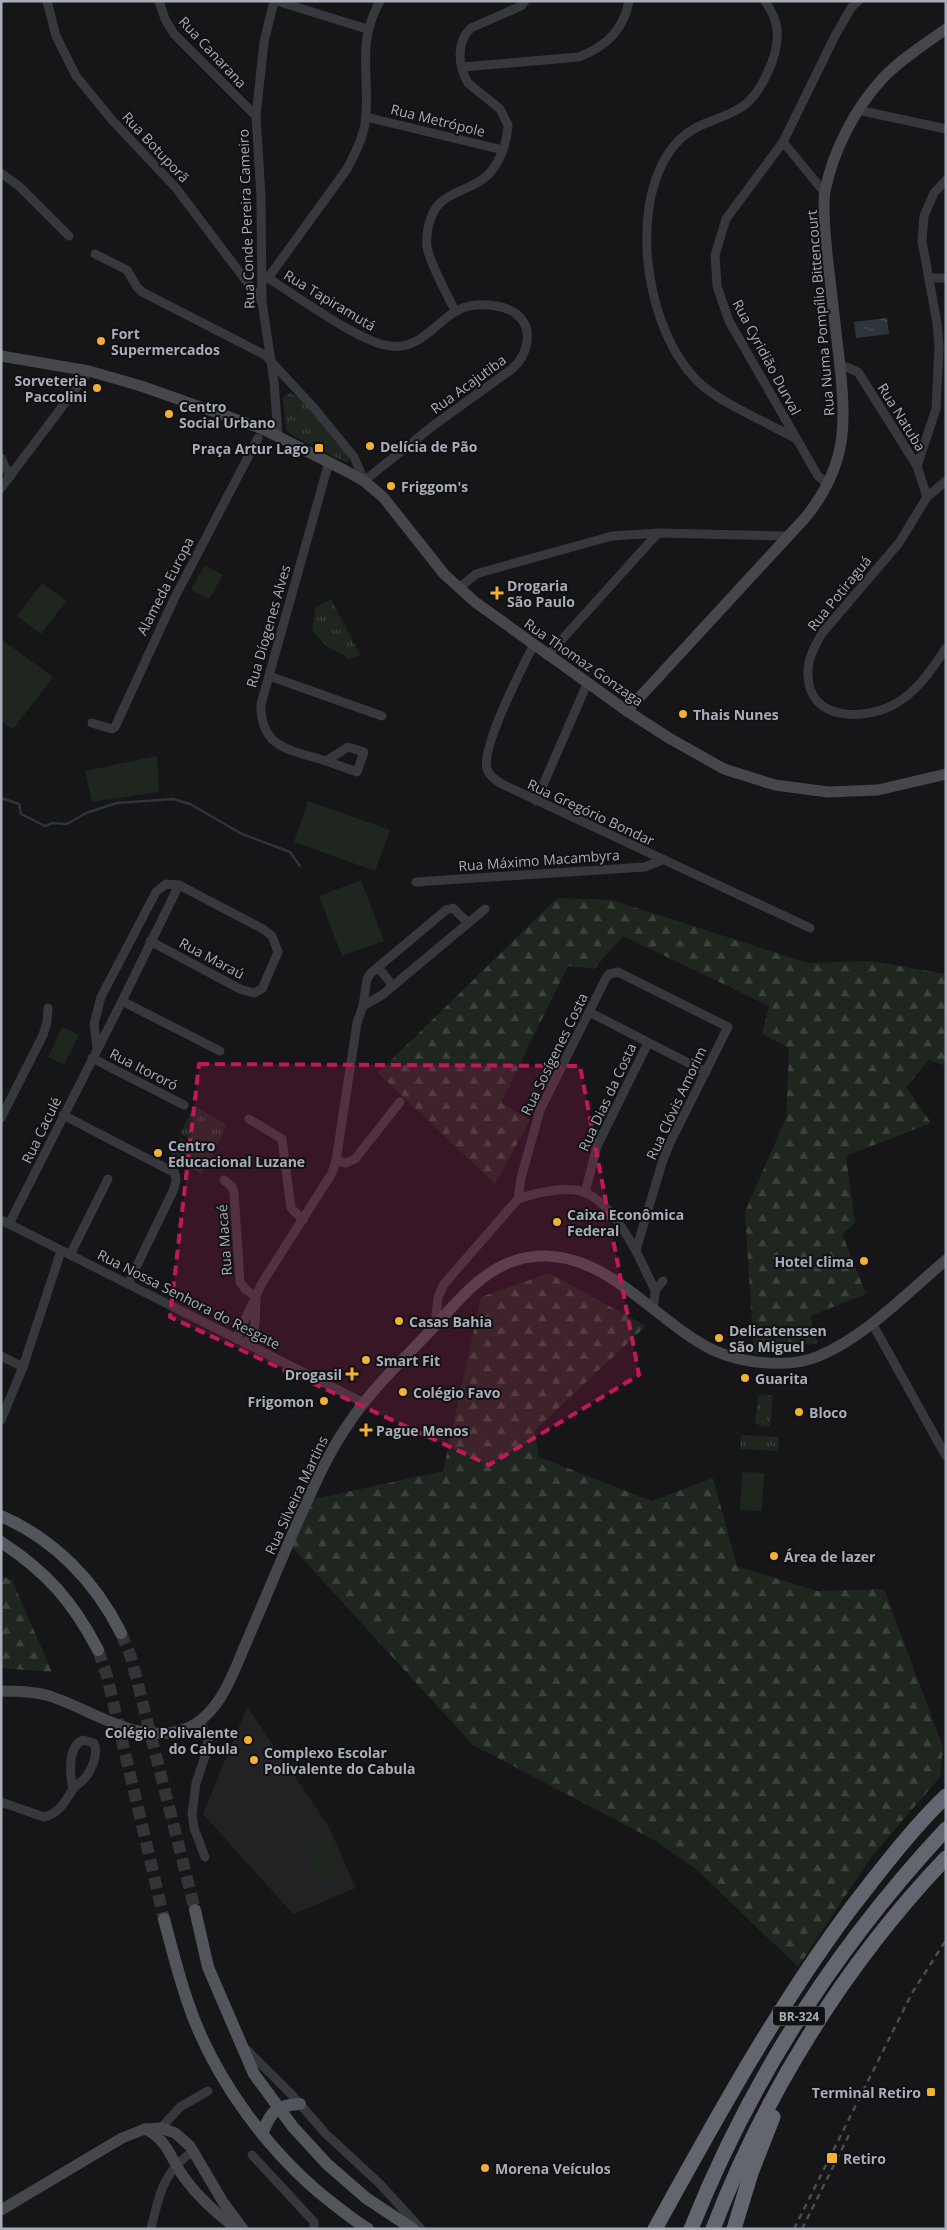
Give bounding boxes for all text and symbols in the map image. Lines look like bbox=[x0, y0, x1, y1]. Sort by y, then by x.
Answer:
street label: Rua Canarana bbox=[175, 12, 251, 92]
street label: Rua Metrópole bbox=[389, 99, 487, 141]
street label: Rua Botuporã bbox=[118, 108, 194, 186]
street label: Rua Conde Pereira Cameiro bbox=[233, 129, 259, 309]
street label: Rua Numa Pompílio Bittencourt bbox=[802, 209, 838, 417]
street label: Rua Tapiramutá bbox=[281, 265, 379, 335]
street label: Rua Cyridião Durval bbox=[728, 296, 806, 418]
place label: Fort Supermercados bbox=[111, 324, 220, 359]
marker: Fort Supermercados bbox=[95, 335, 107, 347]
street label: Rua Acajutiba bbox=[426, 350, 510, 418]
place label: Sorveteria Paccolini bbox=[15, 371, 87, 406]
street label: Rua Natuba bbox=[874, 379, 930, 455]
marker: Sorveteria Paccolini bbox=[91, 382, 103, 394]
place label: Centro Social Urbano bbox=[179, 397, 276, 432]
marker: Centro Social Urbano bbox=[163, 408, 175, 420]
place label: Delícia de Pão bbox=[380, 437, 478, 456]
place label: Praça Artur Lago bbox=[192, 439, 309, 458]
marker: Delícia de Pão bbox=[364, 440, 376, 452]
marker: Praça Artur Lago bbox=[313, 442, 325, 454]
place label: Friggom's bbox=[401, 477, 468, 496]
marker: Friggom's bbox=[385, 480, 397, 492]
street label: Alameda Europa bbox=[132, 534, 198, 638]
street label: Rua Potiraguá bbox=[803, 551, 875, 635]
street label: Rua Díogenes Alves bbox=[241, 562, 295, 690]
place label: Drogaria São Paulo bbox=[507, 576, 575, 611]
marker: Drogaria São Paulo bbox=[491, 587, 503, 599]
street label: Rua Thomaz Gonzaga bbox=[521, 614, 647, 710]
place label: Thais Nunes bbox=[693, 705, 779, 724]
marker: Thais Nunes bbox=[677, 708, 689, 720]
street label: Rua Gregório Bondar bbox=[525, 774, 658, 850]
street label: Rua Máximo Macambyra bbox=[458, 845, 620, 875]
street label: Rua Maraú bbox=[176, 933, 248, 983]
street label: Rua Sosígenes Costa bbox=[516, 990, 592, 1118]
street label: Rua Dias da Costa bbox=[574, 1040, 640, 1154]
street label: Rua Clóvis Amorim bbox=[641, 1043, 711, 1163]
street label: Rua Itororó bbox=[107, 1044, 181, 1094]
street label: Rua Caculé bbox=[17, 1093, 65, 1166]
place label: Centro Educacional Luzane bbox=[168, 1136, 305, 1171]
marker: Centro Educacional Luzane bbox=[152, 1147, 164, 1159]
street label: Rua Macaé bbox=[212, 1204, 236, 1276]
place label: Caixa Econômica Federal bbox=[567, 1205, 684, 1240]
marker: Caixa Econômica Federal bbox=[551, 1216, 563, 1228]
street label: Rua Nossa Senhora do Resgate bbox=[94, 1245, 284, 1354]
place label: Hotel clima bbox=[774, 1252, 854, 1271]
marker: Hotel clima bbox=[858, 1255, 870, 1267]
place label: Casas Bahia bbox=[409, 1312, 492, 1331]
marker: Casas Bahia bbox=[393, 1315, 405, 1327]
place label: Delicatenssen São Miguel bbox=[729, 1321, 827, 1356]
marker: Delicatenssen São Miguel bbox=[713, 1332, 725, 1344]
place label: Smart Fit bbox=[376, 1351, 440, 1370]
marker: Smart Fit bbox=[360, 1354, 372, 1366]
place label: Drogasil bbox=[285, 1365, 342, 1384]
marker: Drogasil bbox=[346, 1368, 358, 1380]
place label: Guarita bbox=[755, 1369, 808, 1388]
marker: Guarita bbox=[739, 1372, 751, 1384]
place label: Colégio Favo bbox=[413, 1383, 501, 1402]
marker: Colégio Favo bbox=[397, 1386, 409, 1398]
place label: Frigomon bbox=[247, 1392, 314, 1411]
marker: Frigomon bbox=[318, 1395, 330, 1407]
place label: Bloco bbox=[809, 1403, 848, 1422]
marker: Bloco bbox=[793, 1406, 805, 1418]
place label: Pague Menos bbox=[376, 1421, 469, 1440]
marker: Pague Menos bbox=[360, 1424, 372, 1436]
street label: Rua Silveira Martins bbox=[260, 1432, 332, 1557]
place label: Área de lazer bbox=[784, 1547, 876, 1566]
marker: Área de lazer bbox=[768, 1550, 780, 1562]
place label: Colégio Polivalente do Cabula bbox=[105, 1723, 238, 1758]
marker: Colégio Polivalente do Cabula bbox=[242, 1734, 254, 1746]
place label: Complexo Escolar Polivalente do Cabula bbox=[264, 1743, 415, 1778]
marker: Complexo Escolar Polivalente do Cabula bbox=[248, 1754, 260, 1766]
road number: BR-324 bbox=[773, 2006, 825, 2025]
place label: Terminal Retiro bbox=[812, 2083, 921, 2102]
marker: Terminal Retiro bbox=[925, 2086, 937, 2098]
place label: Retiro bbox=[843, 2149, 886, 2168]
marker: Retiro bbox=[825, 2151, 839, 2165]
place label: Morena Veículos bbox=[495, 2159, 611, 2178]
marker: Morena Veículos bbox=[479, 2162, 491, 2174]

